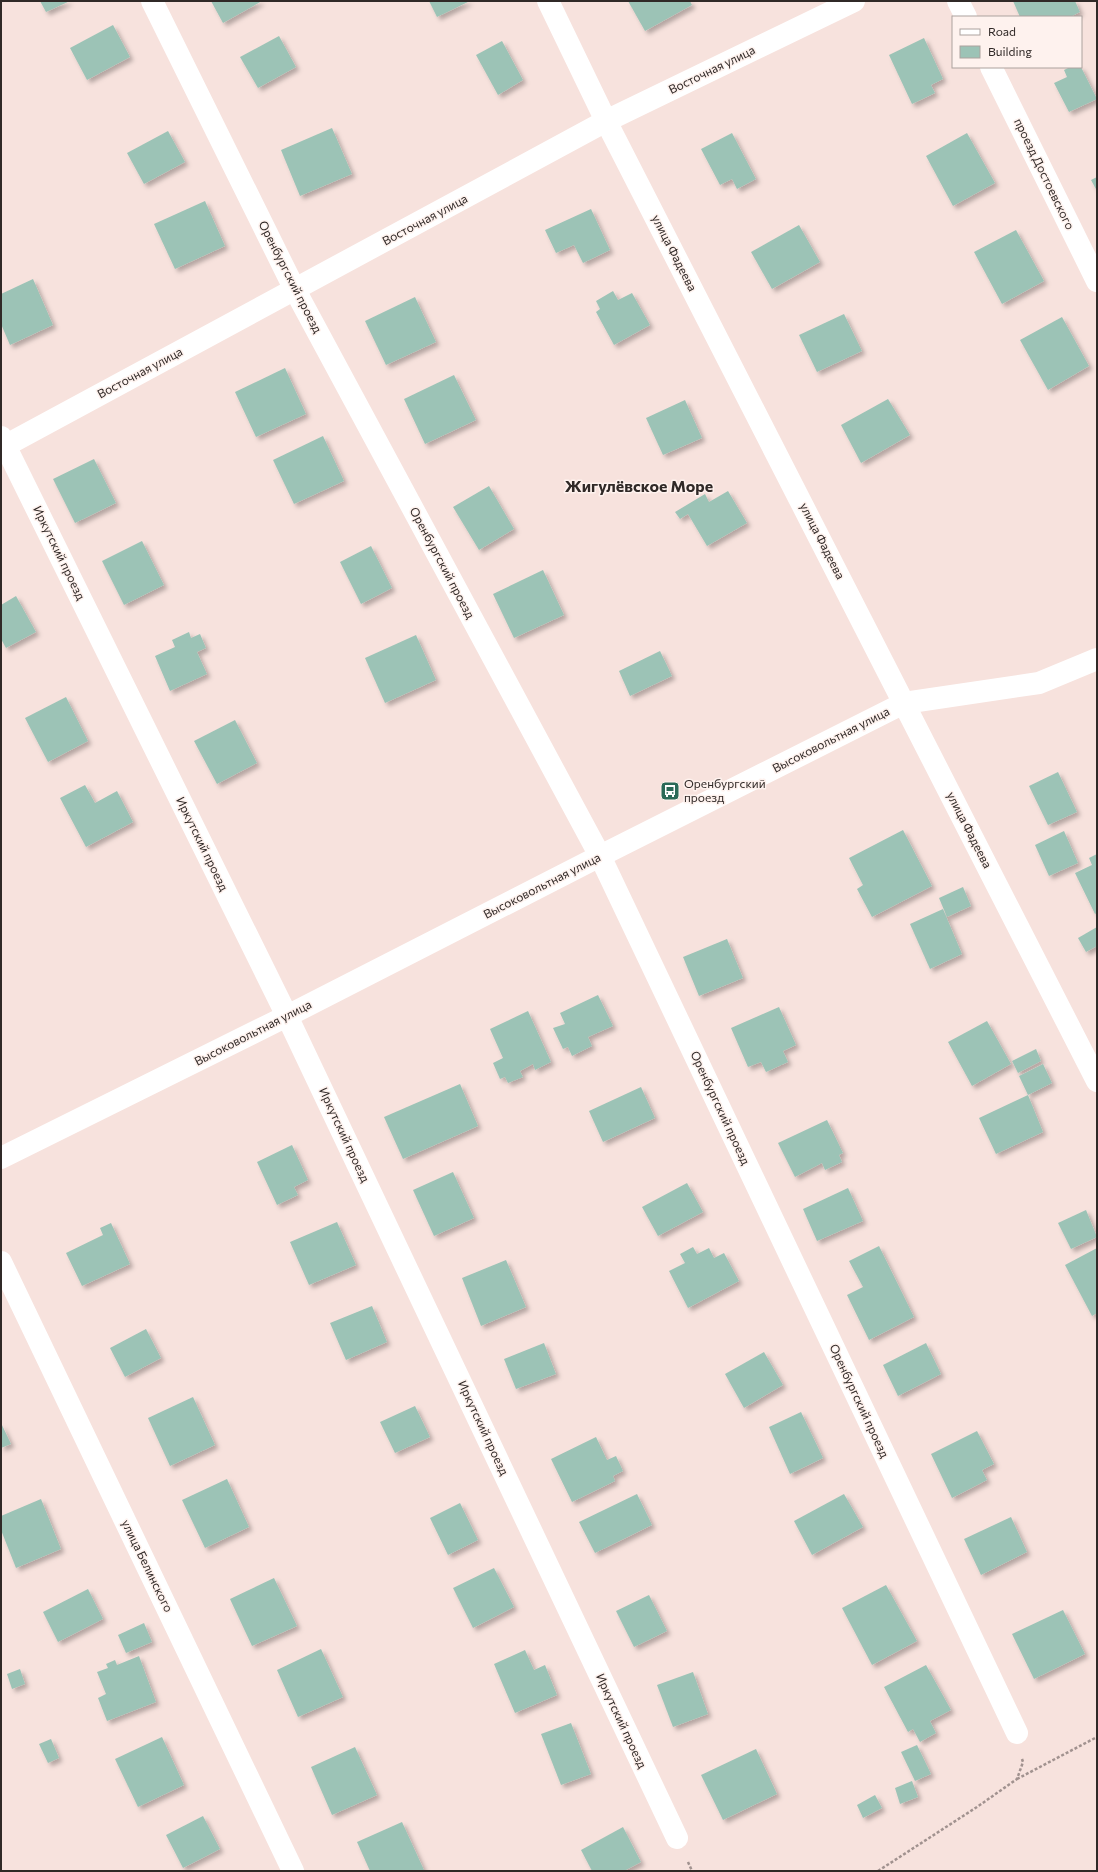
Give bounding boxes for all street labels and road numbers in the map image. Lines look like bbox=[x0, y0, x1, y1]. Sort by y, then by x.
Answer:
street label: Восточная улица bbox=[666, 42, 757, 96]
street label: проезд Достоевского bbox=[1012, 116, 1078, 231]
street label: Восточная улица bbox=[380, 191, 470, 247]
street label: улица Фадеева bbox=[650, 212, 700, 293]
street label: Оренбургский проезд bbox=[256, 218, 325, 335]
street label: Восточная улица bbox=[95, 344, 185, 400]
street label: улица Фадеева bbox=[798, 500, 848, 581]
street label: Иркутский проезд bbox=[31, 503, 89, 602]
street label: Оренбургский проезд bbox=[408, 504, 478, 621]
street label: Высоковольтная улица bbox=[770, 703, 891, 775]
street label: улица Фадеева bbox=[945, 789, 995, 870]
street label: Иркутский проезд bbox=[174, 794, 232, 893]
street label: Высоковольтная улица bbox=[481, 849, 602, 921]
street label: Высоковольтная улица bbox=[192, 996, 313, 1068]
street label: Оренбургский проезд bbox=[688, 1048, 753, 1167]
street label: Иркутский проезд bbox=[317, 1085, 373, 1184]
street label: Оренбургский проезд bbox=[827, 1341, 892, 1460]
street label: Иркутский проезд bbox=[456, 1378, 512, 1477]
street label: улица Белинского bbox=[119, 1517, 176, 1614]
street label: Иркутский проезд bbox=[594, 1671, 650, 1770]

